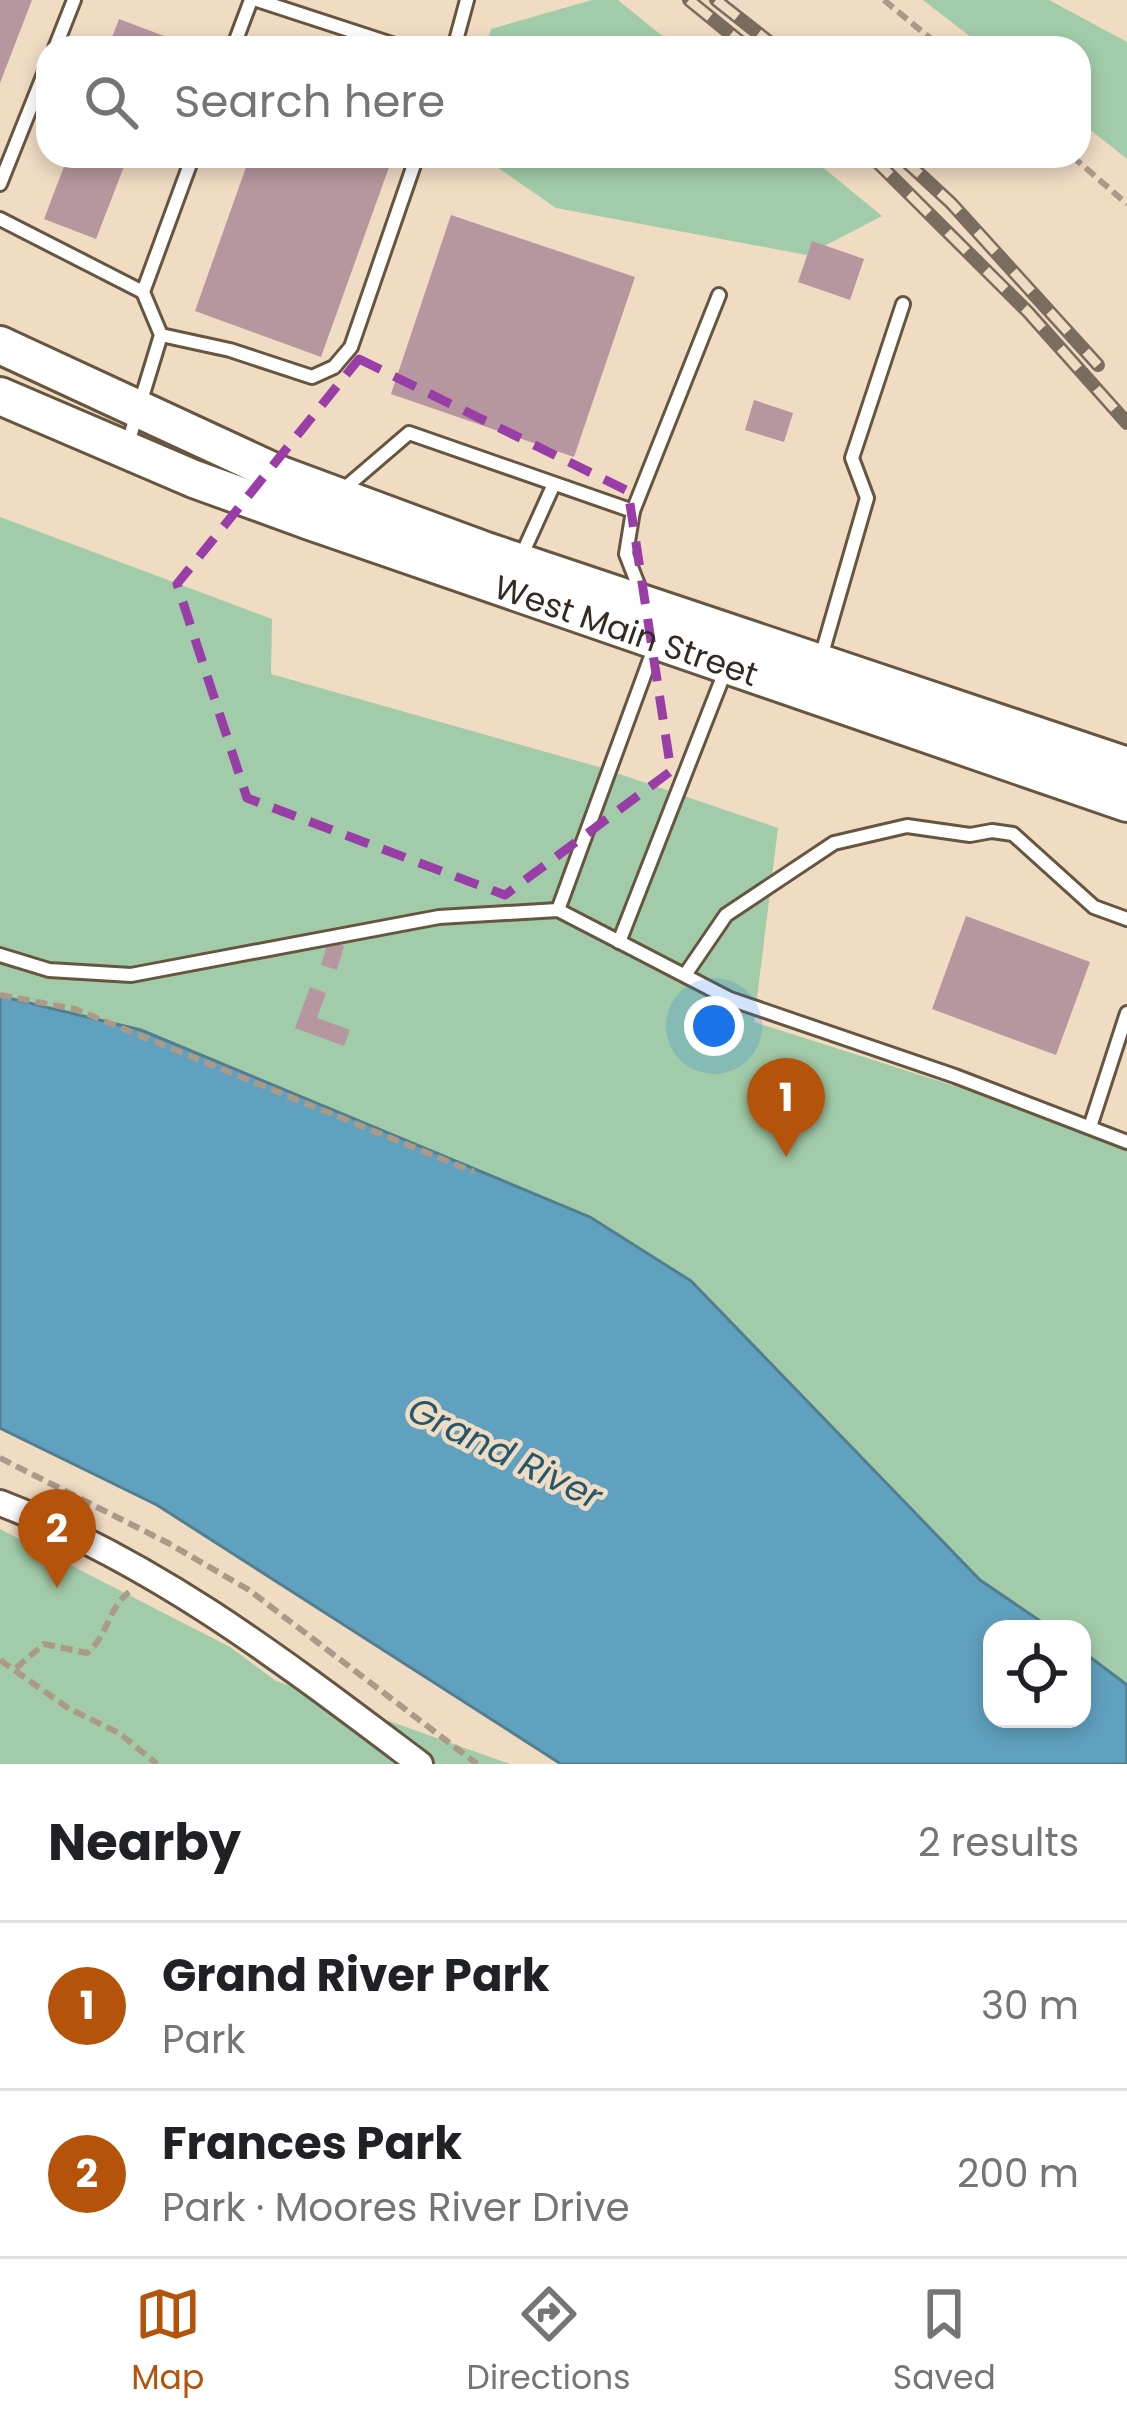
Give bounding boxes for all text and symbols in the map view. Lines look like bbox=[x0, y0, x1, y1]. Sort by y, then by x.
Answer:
search box bbox=[36, 36, 1091, 168]
icon: search bbox=[78, 69, 144, 135]
text: Search here bbox=[174, 70, 445, 133]
street label: West Main Street bbox=[488, 563, 765, 697]
your location bbox=[684, 996, 744, 1056]
pin: 1 bbox=[747, 1058, 825, 1157]
water label: Grand River bbox=[399, 1384, 612, 1523]
pin: 2 bbox=[18, 1489, 96, 1588]
map controls bbox=[983, 1620, 1091, 1728]
button: locate bbox=[983, 1620, 1091, 1728]
text: Nearby bbox=[48, 1806, 241, 1878]
text: 2 results bbox=[918, 1815, 1079, 1870]
text: Grand River Park bbox=[162, 1944, 550, 2007]
text: 1 bbox=[80, 1978, 94, 2033]
text: 30 m bbox=[981, 1978, 1079, 2033]
text: Park bbox=[162, 2012, 246, 2067]
text: Frances Park bbox=[162, 2112, 462, 2175]
text: 2 bbox=[76, 2146, 98, 2201]
text: 200 m bbox=[957, 2146, 1079, 2201]
text: Park · Moores River Drive bbox=[162, 2180, 630, 2235]
tab: Map bbox=[131, 2281, 204, 2403]
tab: Directions bbox=[467, 2281, 630, 2403]
tab: Saved bbox=[893, 2281, 996, 2403]

